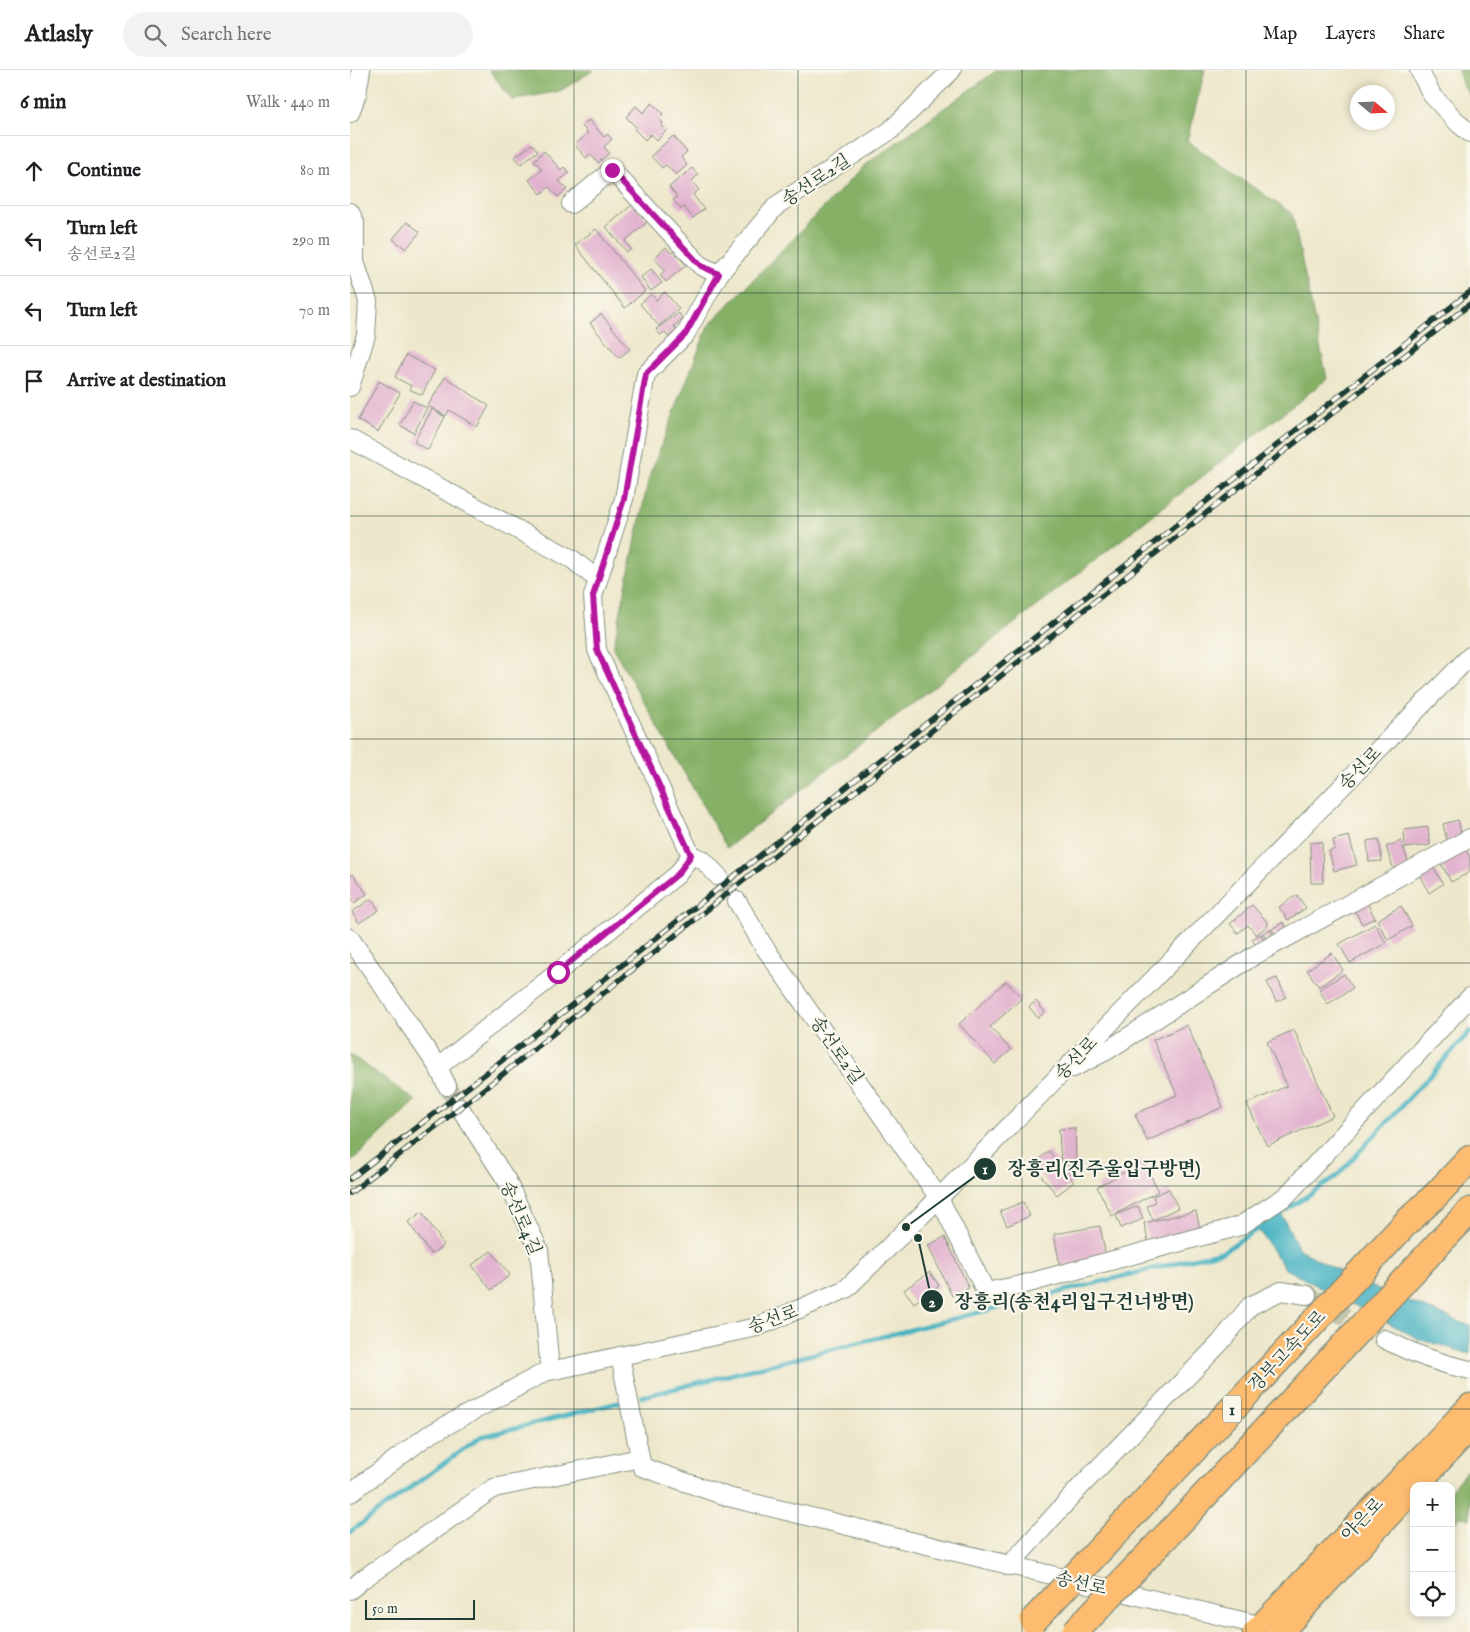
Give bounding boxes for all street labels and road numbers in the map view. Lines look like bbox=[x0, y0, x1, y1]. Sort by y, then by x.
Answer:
street label: 송선로2길 bbox=[778, 150, 856, 213]
street label: 송선로 bbox=[1335, 742, 1387, 796]
street label: 송선로2길 bbox=[804, 1012, 868, 1089]
street label: 송선로 bbox=[1051, 1032, 1103, 1086]
street label: 송선로4길 bbox=[494, 1178, 546, 1259]
street label: 송선로 bbox=[745, 1301, 802, 1340]
street label: 경부고속도로 bbox=[1244, 1306, 1332, 1398]
road number: 1 bbox=[1223, 1396, 1241, 1422]
street label: 야은로 bbox=[1337, 1493, 1389, 1547]
street label: 송선로 bbox=[1053, 1567, 1109, 1602]

